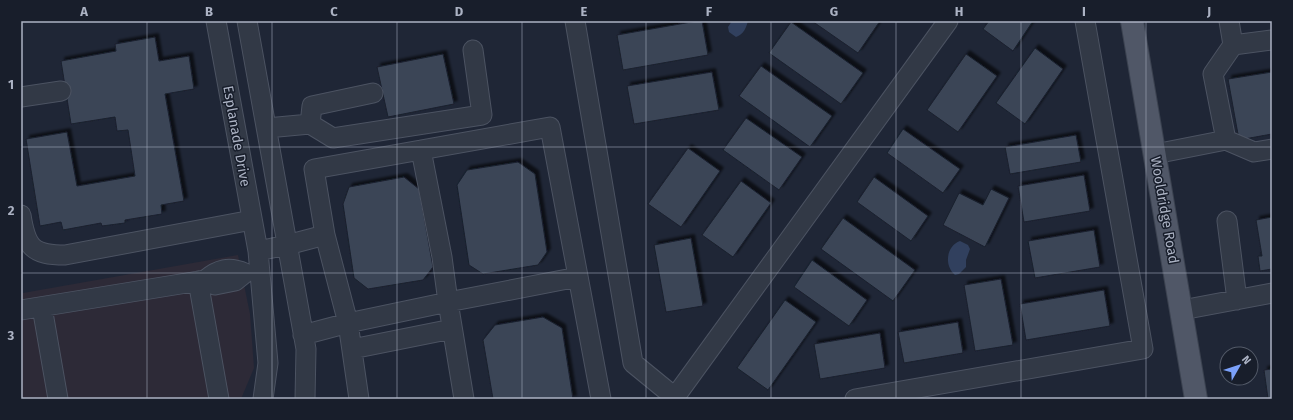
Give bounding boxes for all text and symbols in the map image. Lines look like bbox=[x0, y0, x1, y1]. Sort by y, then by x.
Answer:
text: A bbox=[79, 4, 88, 19]
text: B bbox=[205, 4, 213, 19]
text: C bbox=[330, 4, 338, 19]
text: D bbox=[455, 4, 464, 19]
text: E bbox=[581, 4, 588, 19]
text: F bbox=[706, 4, 713, 19]
text: G bbox=[830, 4, 838, 19]
text: H bbox=[955, 4, 963, 19]
text: I bbox=[1082, 4, 1086, 19]
text: J bbox=[1206, 4, 1211, 19]
text: 1 bbox=[8, 77, 14, 92]
street label: Esplanade Drive bbox=[219, 84, 254, 188]
street label: Wooldridge Road bbox=[1147, 155, 1182, 265]
text: 2 bbox=[8, 203, 15, 218]
text: 3 bbox=[7, 328, 15, 343]
north arrow bbox=[1219, 346, 1259, 386]
text: N bbox=[1239, 353, 1254, 367]

